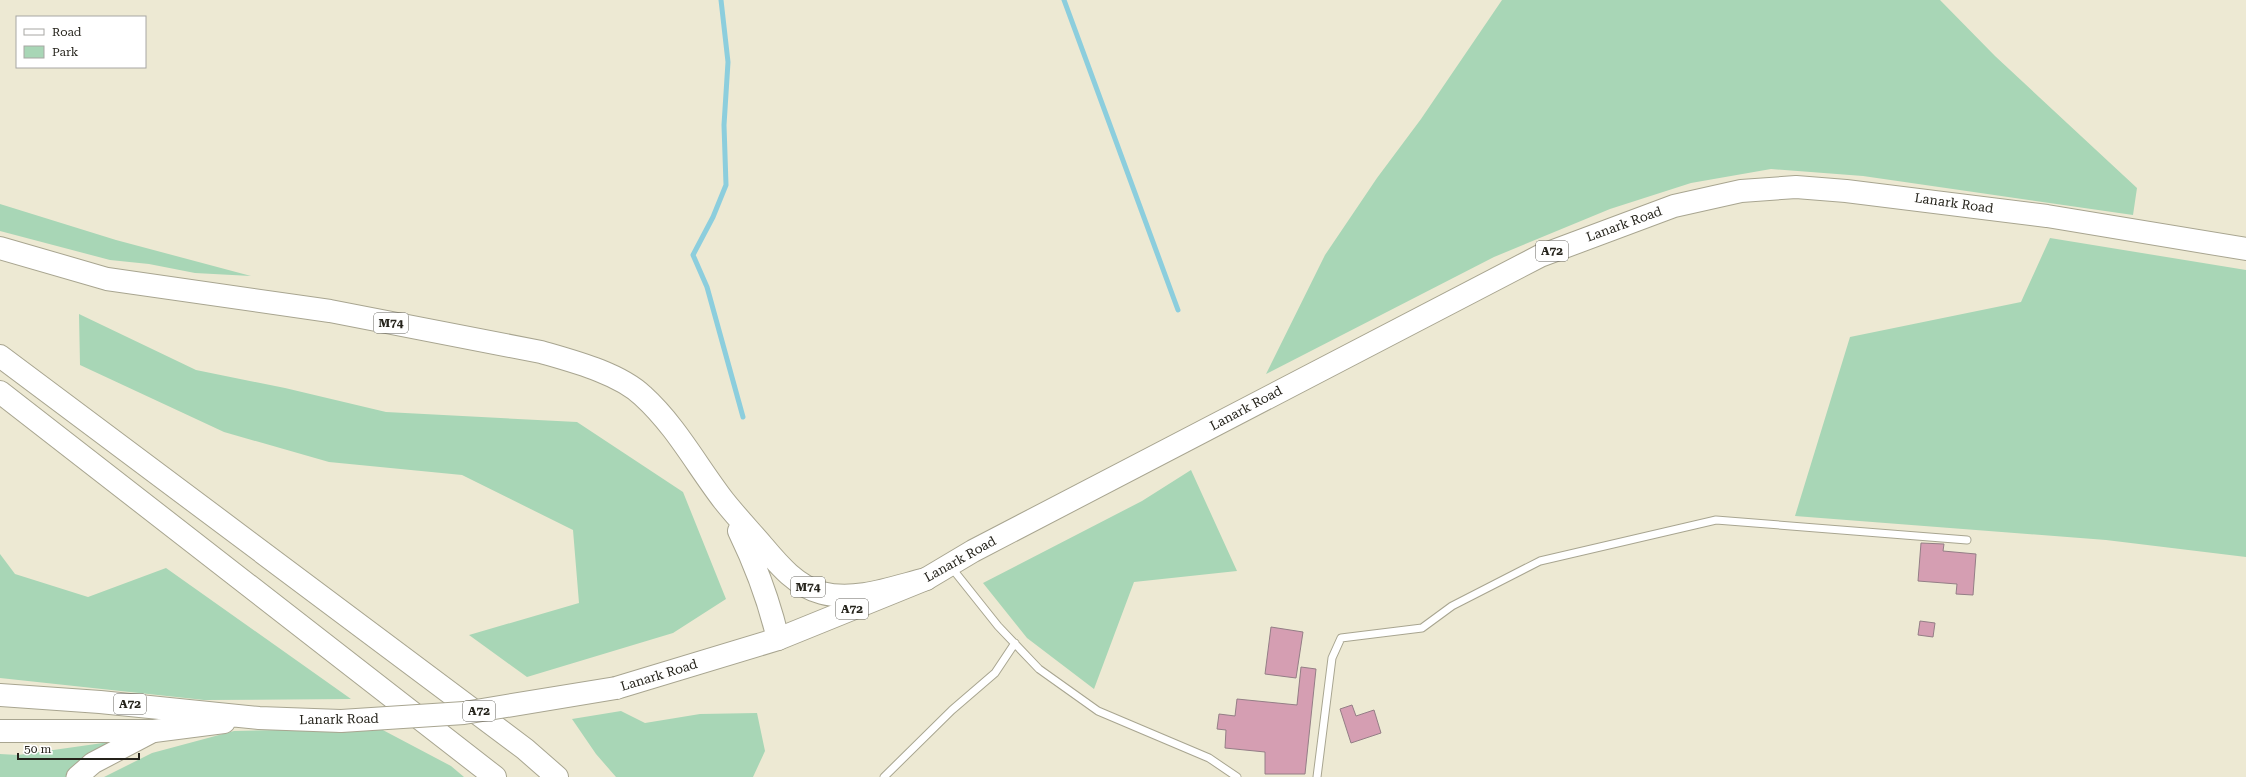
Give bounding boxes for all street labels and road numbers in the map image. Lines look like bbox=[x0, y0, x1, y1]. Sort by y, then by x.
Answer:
street label: Lanark Road bbox=[1914, 190, 1995, 216]
street label: Lanark Road bbox=[1584, 203, 1665, 245]
road number: A72 bbox=[1536, 241, 1568, 261]
road number: M74 bbox=[374, 313, 408, 333]
street label: Lanark Road bbox=[1207, 382, 1285, 433]
street label: Lanark Road bbox=[922, 533, 999, 585]
road number: M74 bbox=[791, 577, 825, 597]
road number: A72 bbox=[836, 599, 868, 619]
street label: Lanark Road bbox=[619, 656, 700, 694]
road number: A72 bbox=[114, 694, 146, 714]
road number: A72 bbox=[463, 701, 495, 721]
street label: Lanark Road bbox=[299, 711, 380, 727]

